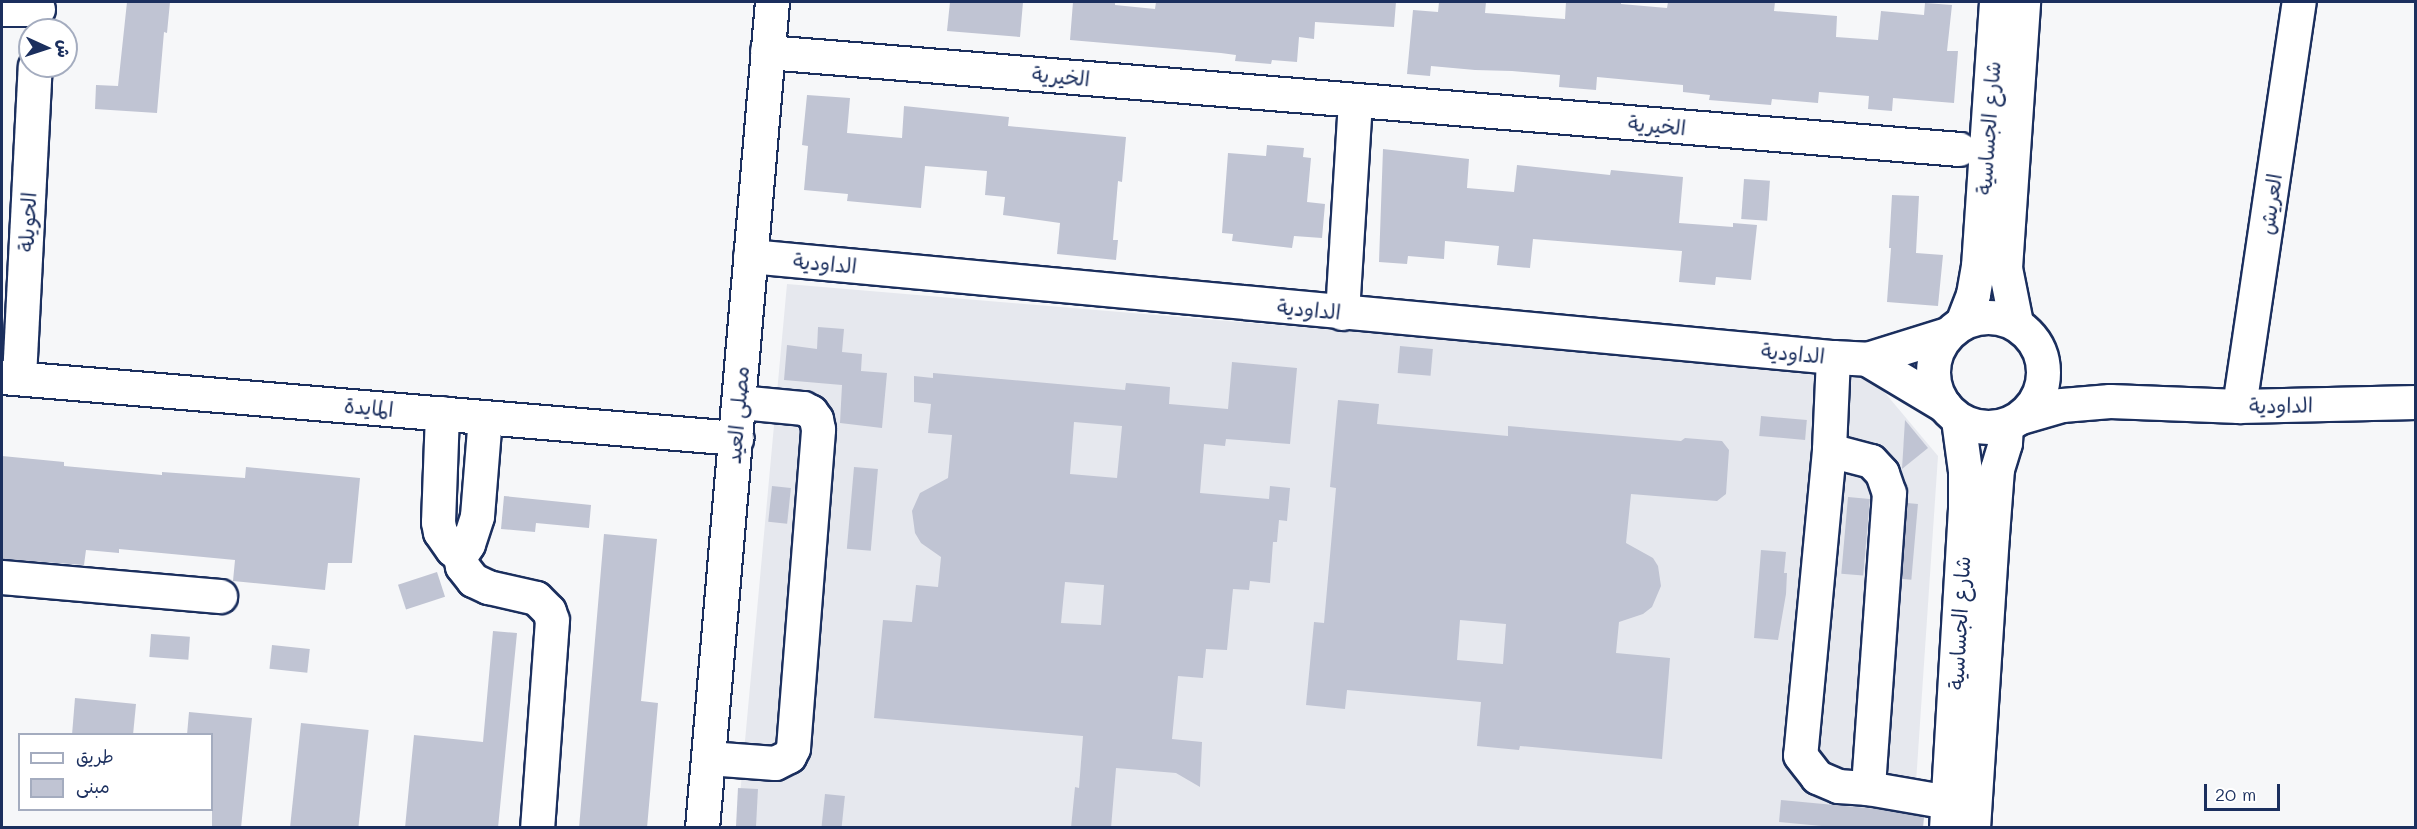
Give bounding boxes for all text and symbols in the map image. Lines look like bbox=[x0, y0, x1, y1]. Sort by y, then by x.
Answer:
north arrow bbox=[18, 18, 78, 78]
text: ش bbox=[54, 40, 75, 58]
street label: شارع الجساسية bbox=[1971, 60, 2005, 196]
street label: الخيرية bbox=[1031, 61, 1091, 91]
street label: الخيرية bbox=[1627, 110, 1687, 140]
street label: العريش bbox=[2253, 172, 2287, 236]
street label: الحويلة bbox=[13, 191, 41, 253]
street label: الداودية bbox=[792, 248, 858, 278]
street label: الداودية bbox=[1276, 294, 1342, 324]
street label: الداودية bbox=[1760, 338, 1826, 368]
street label: مصلى العيد bbox=[720, 365, 754, 465]
street label: المايدة bbox=[343, 392, 395, 422]
street label: الداودية bbox=[2249, 392, 2313, 418]
street label: شارع الجساسية bbox=[1943, 555, 1975, 691]
legend bbox=[18, 733, 213, 811]
text: طريق bbox=[76, 744, 114, 768]
scale bar bbox=[2207, 772, 2284, 810]
text: مبنى bbox=[76, 774, 110, 798]
text: 20 m bbox=[2215, 782, 2256, 806]

